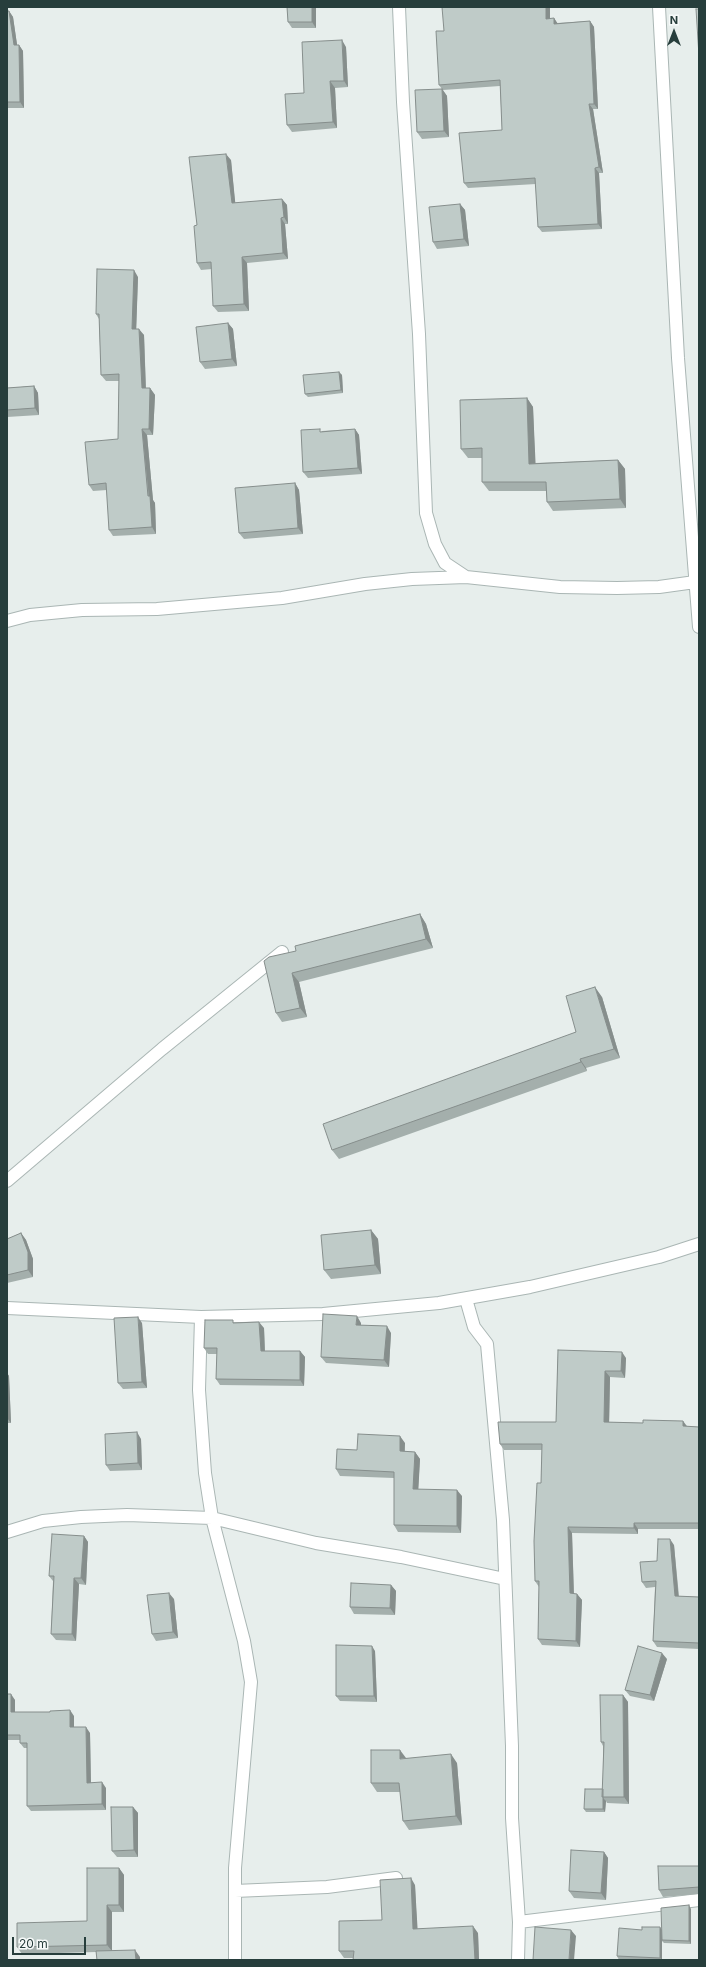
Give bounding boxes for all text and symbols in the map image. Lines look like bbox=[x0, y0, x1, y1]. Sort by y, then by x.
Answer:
north arrow bbox=[654, 12, 694, 52]
text: N bbox=[670, 13, 678, 27]
scale bar bbox=[14, 1929, 88, 1955]
text: 20 m bbox=[19, 1936, 48, 1951]

